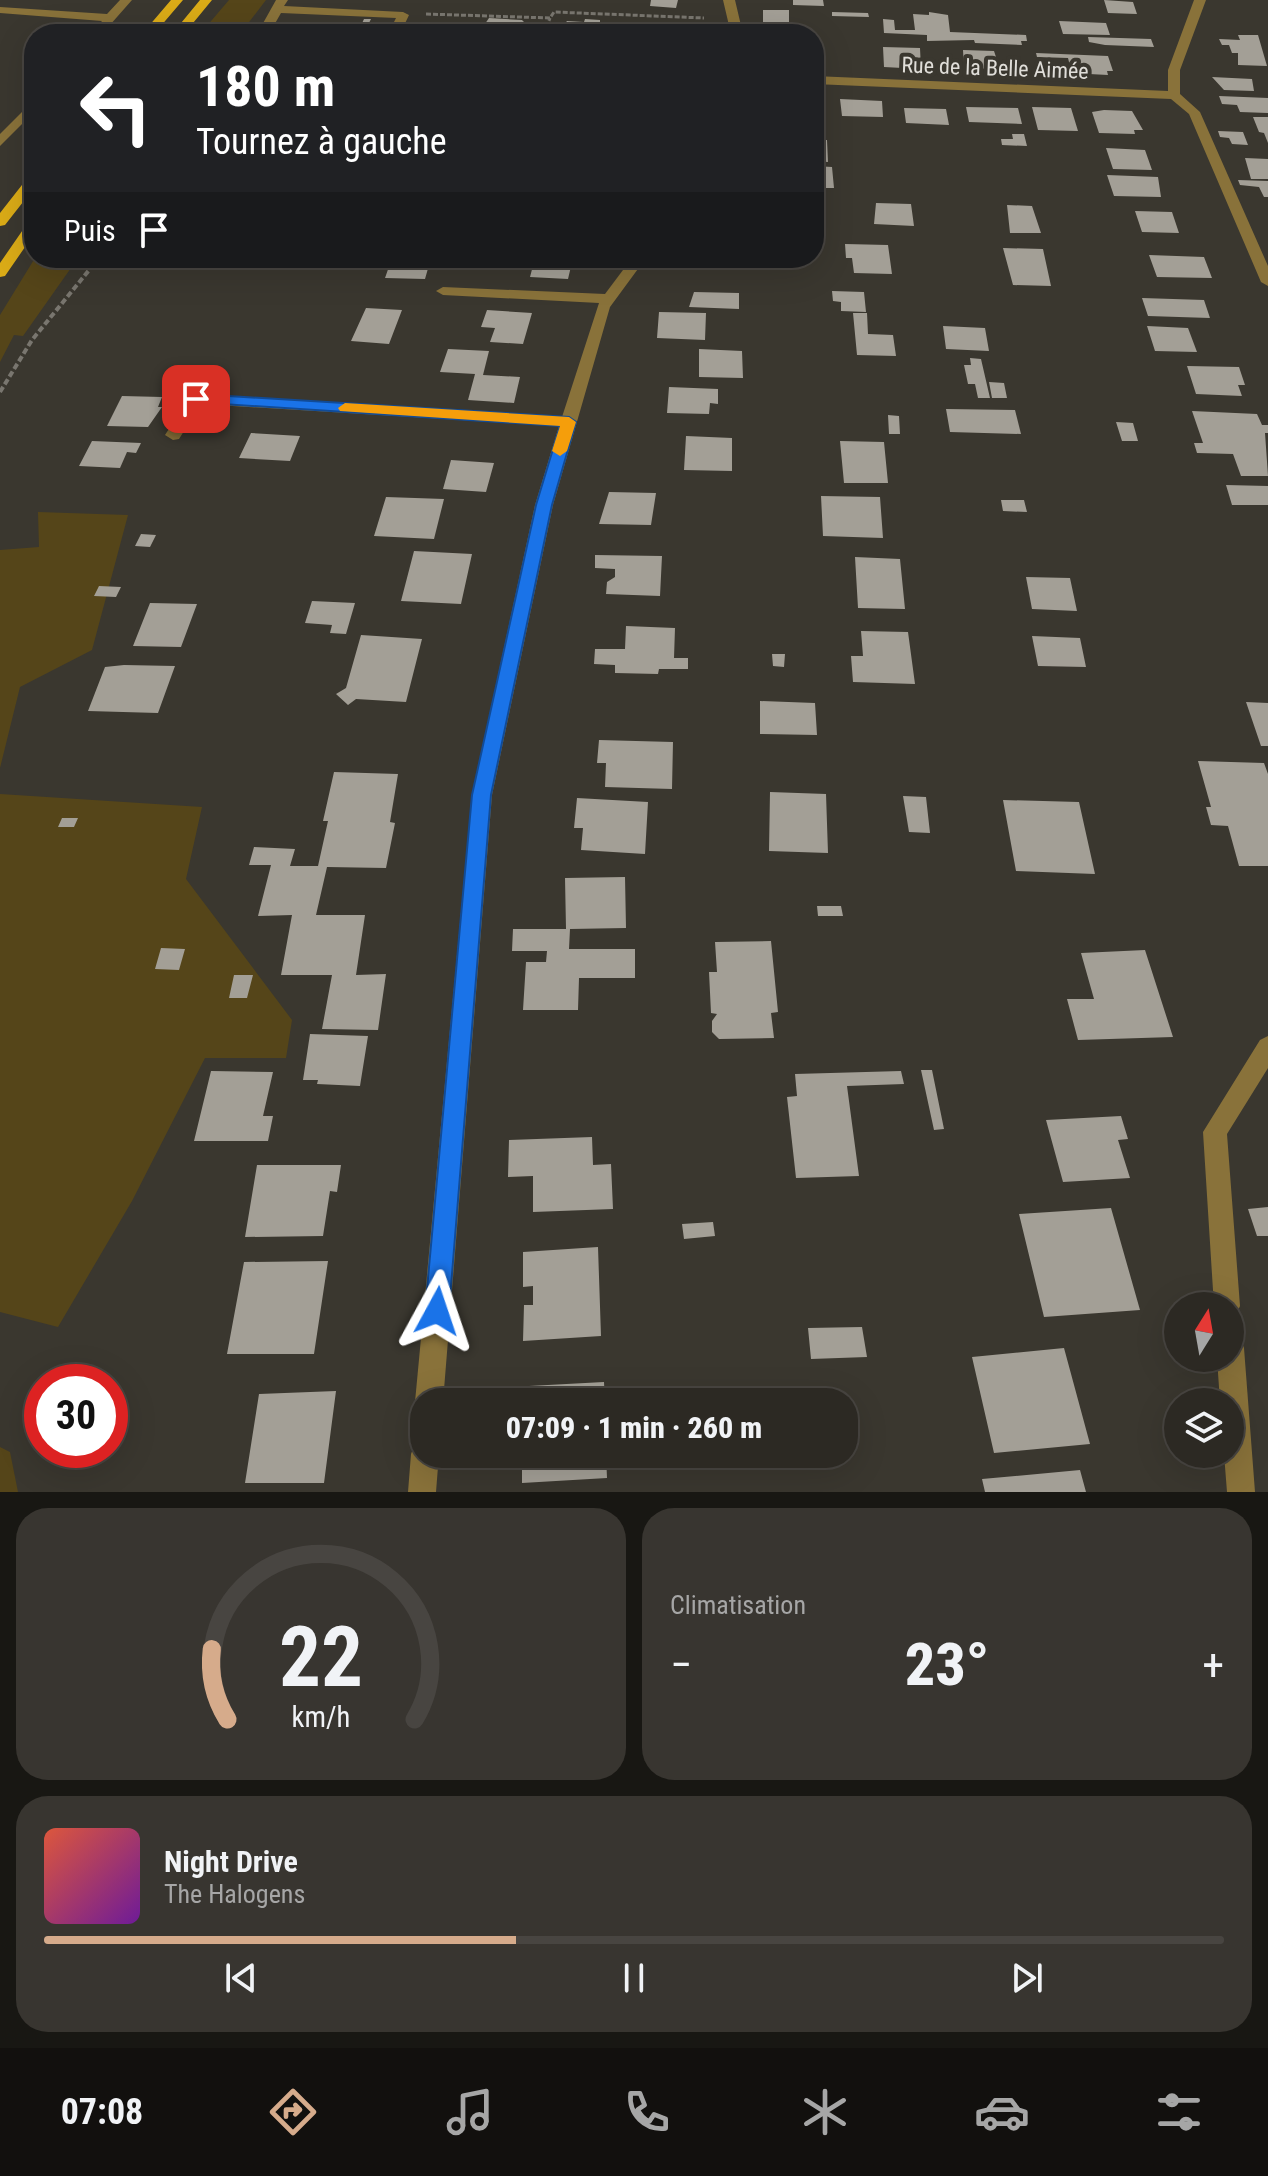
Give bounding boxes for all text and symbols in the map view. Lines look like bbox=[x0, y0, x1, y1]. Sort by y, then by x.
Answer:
street label: Rue de la Belle Aimée bbox=[901, 52, 1089, 84]
text: 180 m bbox=[196, 54, 335, 120]
icon: left bbox=[64, 56, 168, 160]
text: Tournez à gauche bbox=[196, 121, 447, 163]
icon: arrive bbox=[132, 208, 176, 252]
text: Puis bbox=[64, 213, 116, 248]
pin bbox=[162, 365, 230, 433]
icon: arrive bbox=[174, 377, 218, 421]
position arrow bbox=[395, 1269, 479, 1353]
north arrow bbox=[1164, 1292, 1244, 1372]
map controls bbox=[1164, 1292, 1244, 1468]
speed limit sign: 30 bbox=[24, 1364, 128, 1468]
button: layers bbox=[1164, 1388, 1244, 1468]
text: 07:09 · 1 min · 260 m bbox=[506, 1410, 762, 1445]
text: Climatisation bbox=[670, 1590, 806, 1620]
text: 22 bbox=[279, 1609, 363, 1706]
text: 23° bbox=[905, 1629, 989, 1700]
text: − bbox=[670, 1639, 692, 1691]
text: + bbox=[1202, 1639, 1224, 1691]
text: km/h bbox=[292, 1700, 350, 1734]
text: Night Drive bbox=[164, 1844, 298, 1879]
text: The Halogens bbox=[164, 1879, 305, 1909]
icon: previous bbox=[219, 1956, 263, 2000]
icon: pause bbox=[612, 1956, 656, 2000]
icon: next bbox=[1005, 1956, 1049, 2000]
icon: directions bbox=[265, 2084, 321, 2140]
icon: music bbox=[442, 2084, 498, 2140]
icon: phone bbox=[619, 2084, 675, 2140]
icon: climate bbox=[797, 2084, 853, 2140]
icon: car bbox=[974, 2084, 1030, 2140]
icon: filters bbox=[1151, 2084, 1207, 2140]
text: 07:08 bbox=[61, 2091, 143, 2133]

